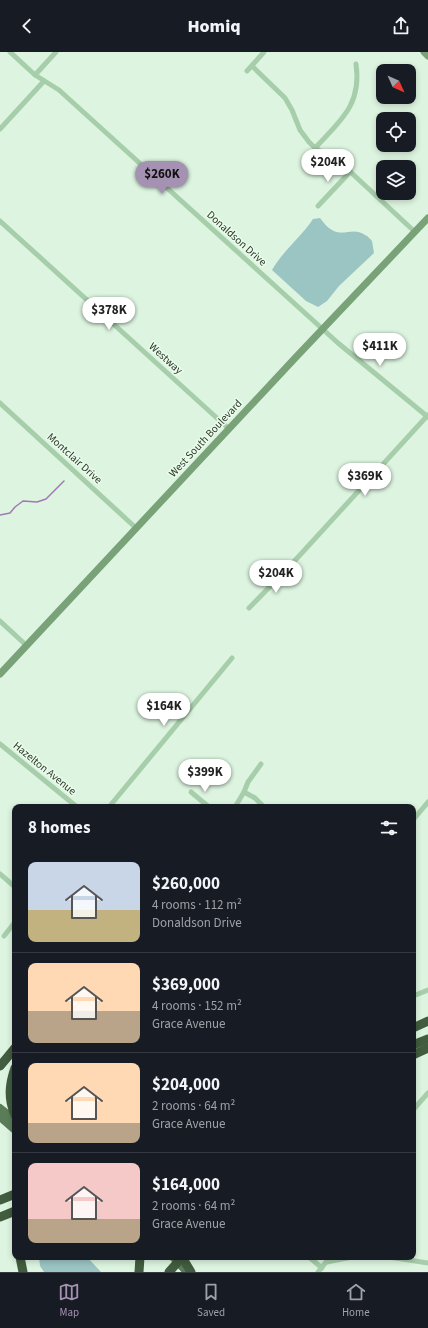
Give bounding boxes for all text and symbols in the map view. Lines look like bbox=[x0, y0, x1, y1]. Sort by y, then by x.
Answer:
text: Homiq bbox=[187, 14, 241, 39]
icon: back bbox=[16, 15, 38, 37]
icon: share bbox=[390, 15, 412, 37]
north arrow bbox=[376, 64, 416, 104]
map controls bbox=[376, 64, 416, 200]
button: locate bbox=[376, 112, 416, 152]
pin: $204K bbox=[300, 149, 356, 183]
text: $204K bbox=[310, 153, 346, 171]
button: layers bbox=[376, 160, 416, 200]
pin: $260K bbox=[134, 161, 190, 195]
text: $260K bbox=[144, 165, 180, 183]
street label: Donaldson Drive bbox=[203, 207, 270, 270]
pin: $378K bbox=[81, 297, 137, 331]
text: $378K bbox=[91, 301, 127, 319]
pin: $411K bbox=[352, 333, 408, 367]
text: $411K bbox=[362, 337, 398, 355]
street label: Westway bbox=[146, 339, 186, 378]
street label: West South Boulevard bbox=[165, 396, 245, 480]
street label: Montclair Drive bbox=[44, 430, 106, 488]
pin: $369K bbox=[337, 463, 393, 497]
text: $369K bbox=[347, 467, 383, 485]
pin: $204K bbox=[248, 560, 304, 594]
text: $204K bbox=[258, 564, 294, 582]
pin: $164K bbox=[136, 693, 192, 727]
text: $164K bbox=[146, 697, 182, 715]
street label: Hazelton Avenue bbox=[10, 738, 80, 799]
pin: $399K bbox=[177, 759, 233, 793]
text: $399K bbox=[187, 763, 223, 781]
text: 8 homes bbox=[28, 816, 90, 840]
icon: filters bbox=[378, 817, 400, 839]
text: $260,000 bbox=[152, 872, 220, 896]
icon: home bbox=[60, 878, 108, 926]
text: 4 rooms · 112 m² bbox=[152, 896, 242, 914]
text: Donaldson Drive bbox=[152, 914, 242, 932]
text: $369,000 bbox=[152, 973, 220, 997]
icon: home bbox=[60, 979, 108, 1027]
text: 4 rooms · 152 m² bbox=[152, 997, 242, 1015]
text: Grace Avenue bbox=[152, 1015, 226, 1033]
text: $204,000 bbox=[152, 1073, 220, 1097]
icon: home bbox=[60, 1079, 108, 1127]
text: 2 rooms · 64 m² bbox=[152, 1097, 235, 1115]
text: Grace Avenue bbox=[152, 1115, 226, 1133]
text: $164,000 bbox=[152, 1173, 220, 1197]
icon: home bbox=[60, 1179, 108, 1227]
text: 2 rooms · 64 m² bbox=[152, 1197, 235, 1215]
text: Grace Avenue bbox=[152, 1215, 226, 1233]
tab: Map bbox=[58, 1281, 80, 1320]
tab: Saved bbox=[197, 1281, 225, 1320]
tab: Home bbox=[342, 1281, 370, 1320]

